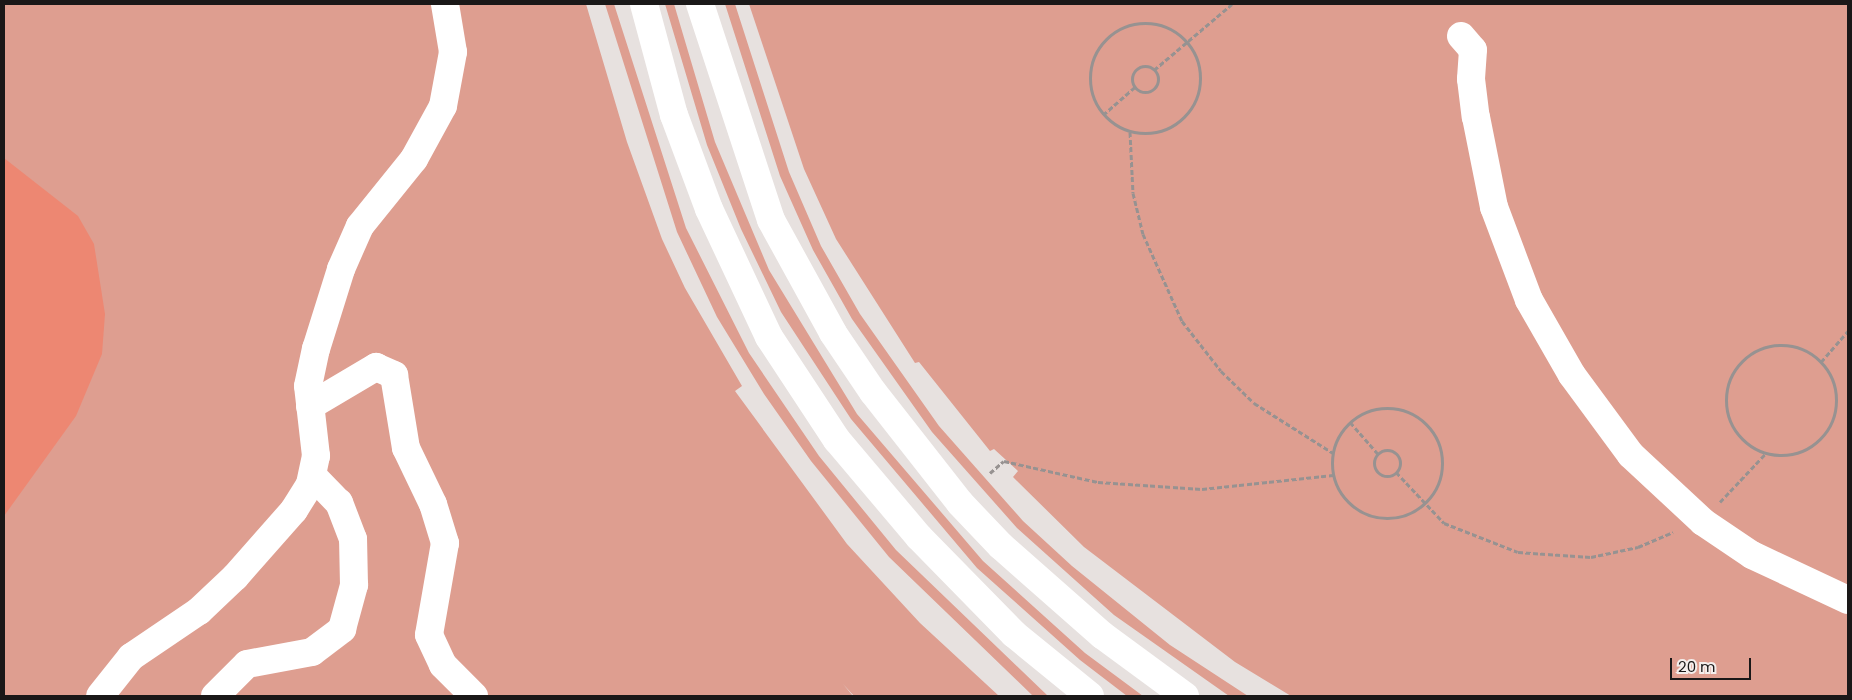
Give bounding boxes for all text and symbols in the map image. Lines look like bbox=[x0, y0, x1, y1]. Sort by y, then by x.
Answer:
scale bar bbox=[1672, 648, 1753, 680]
text: 20 m bbox=[1678, 656, 1716, 677]

